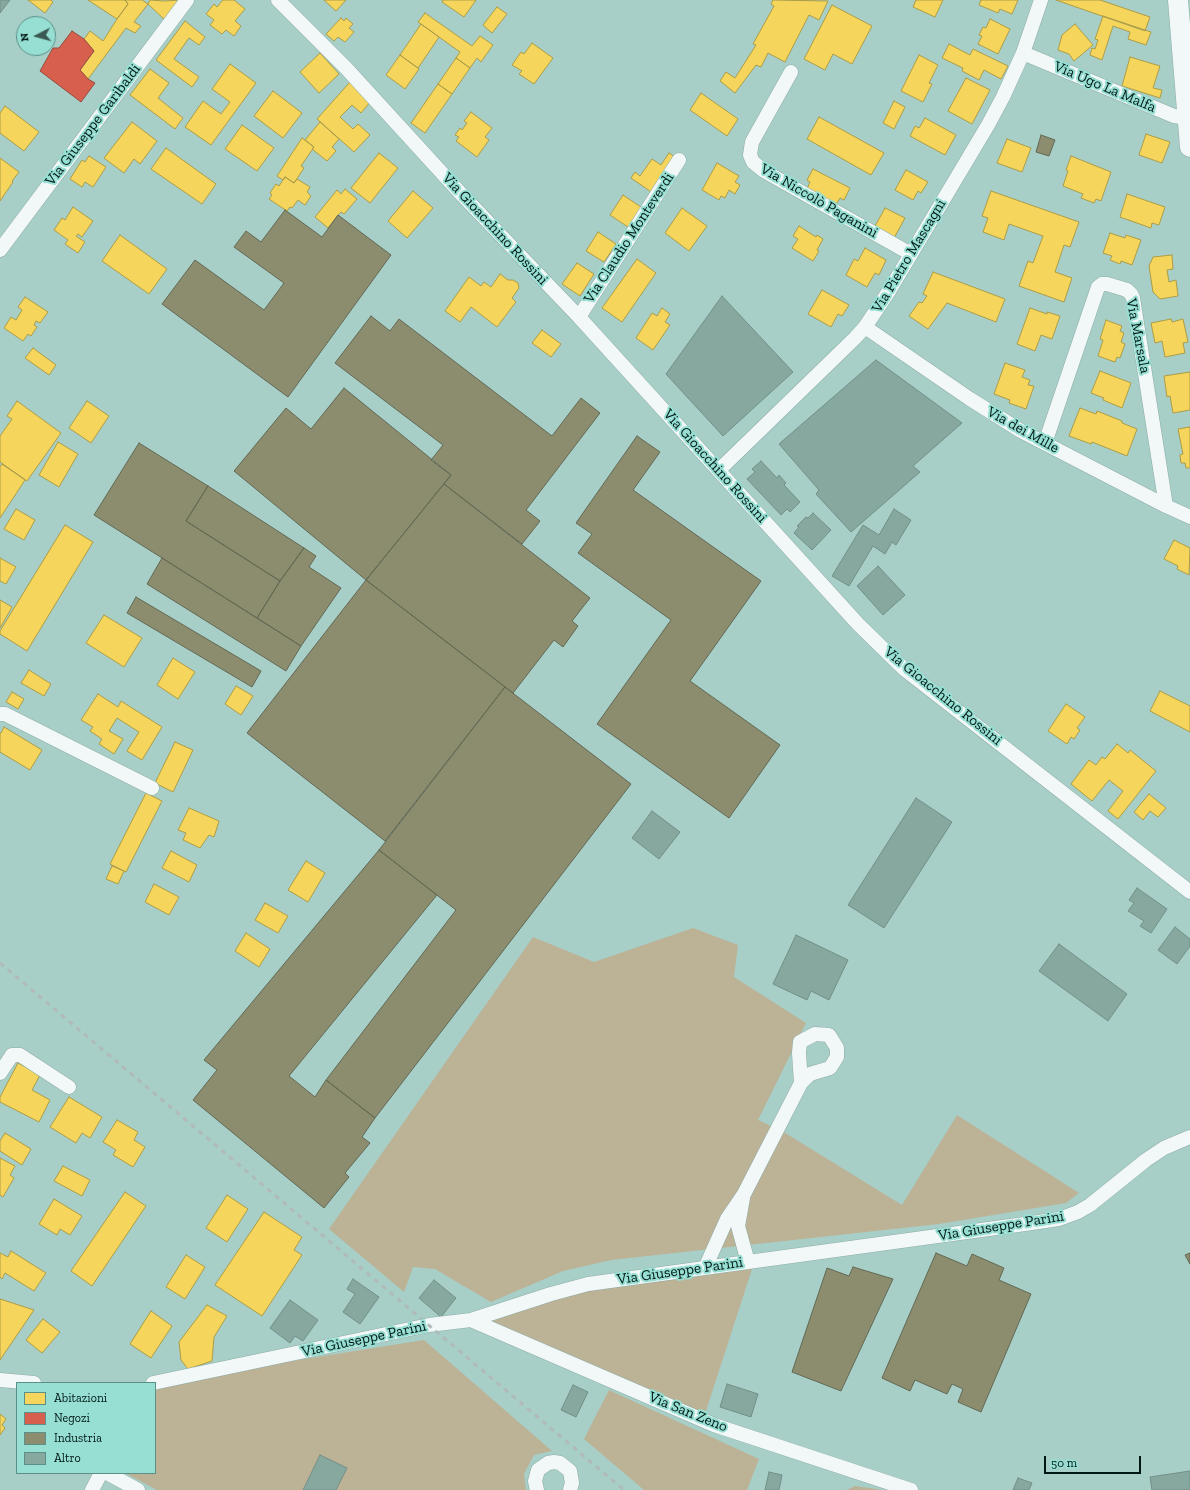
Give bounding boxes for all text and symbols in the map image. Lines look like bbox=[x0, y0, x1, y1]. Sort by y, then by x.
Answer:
north arrow bbox=[16, 16, 56, 56]
text: N bbox=[18, 32, 31, 42]
street label: Via Ugo La Malfa bbox=[1051, 57, 1159, 117]
street label: Via Giuseppe Garibaldi bbox=[41, 61, 145, 189]
street label: Via Niccolò Paganini bbox=[757, 160, 881, 242]
street label: Via Gioacchino Rossini bbox=[438, 169, 552, 289]
street label: Via Claudio Monteverdi bbox=[580, 169, 678, 307]
street label: Via Pietro Mascagni bbox=[868, 196, 950, 316]
street label: Via Marsala bbox=[1122, 297, 1154, 375]
street label: Via dei Mille bbox=[984, 403, 1062, 457]
street label: Via Gioacchino Rossini bbox=[659, 405, 771, 527]
street label: Via Gioacchino Rossini bbox=[880, 643, 1006, 749]
street label: Via Giuseppe Parini bbox=[937, 1207, 1065, 1245]
street label: Via Giuseppe Parini bbox=[616, 1253, 744, 1289]
street label: Via Giuseppe Parini bbox=[300, 1317, 428, 1361]
legend bbox=[16, 1382, 156, 1474]
street label: Via San Zeno bbox=[646, 1388, 730, 1436]
text: Abitazioni bbox=[54, 1391, 107, 1405]
text: Negozi bbox=[54, 1411, 90, 1425]
text: Industria bbox=[54, 1431, 102, 1445]
scale bar bbox=[1046, 1448, 1143, 1474]
text: Altro bbox=[54, 1451, 81, 1465]
text: 50 m bbox=[1051, 1456, 1077, 1470]

